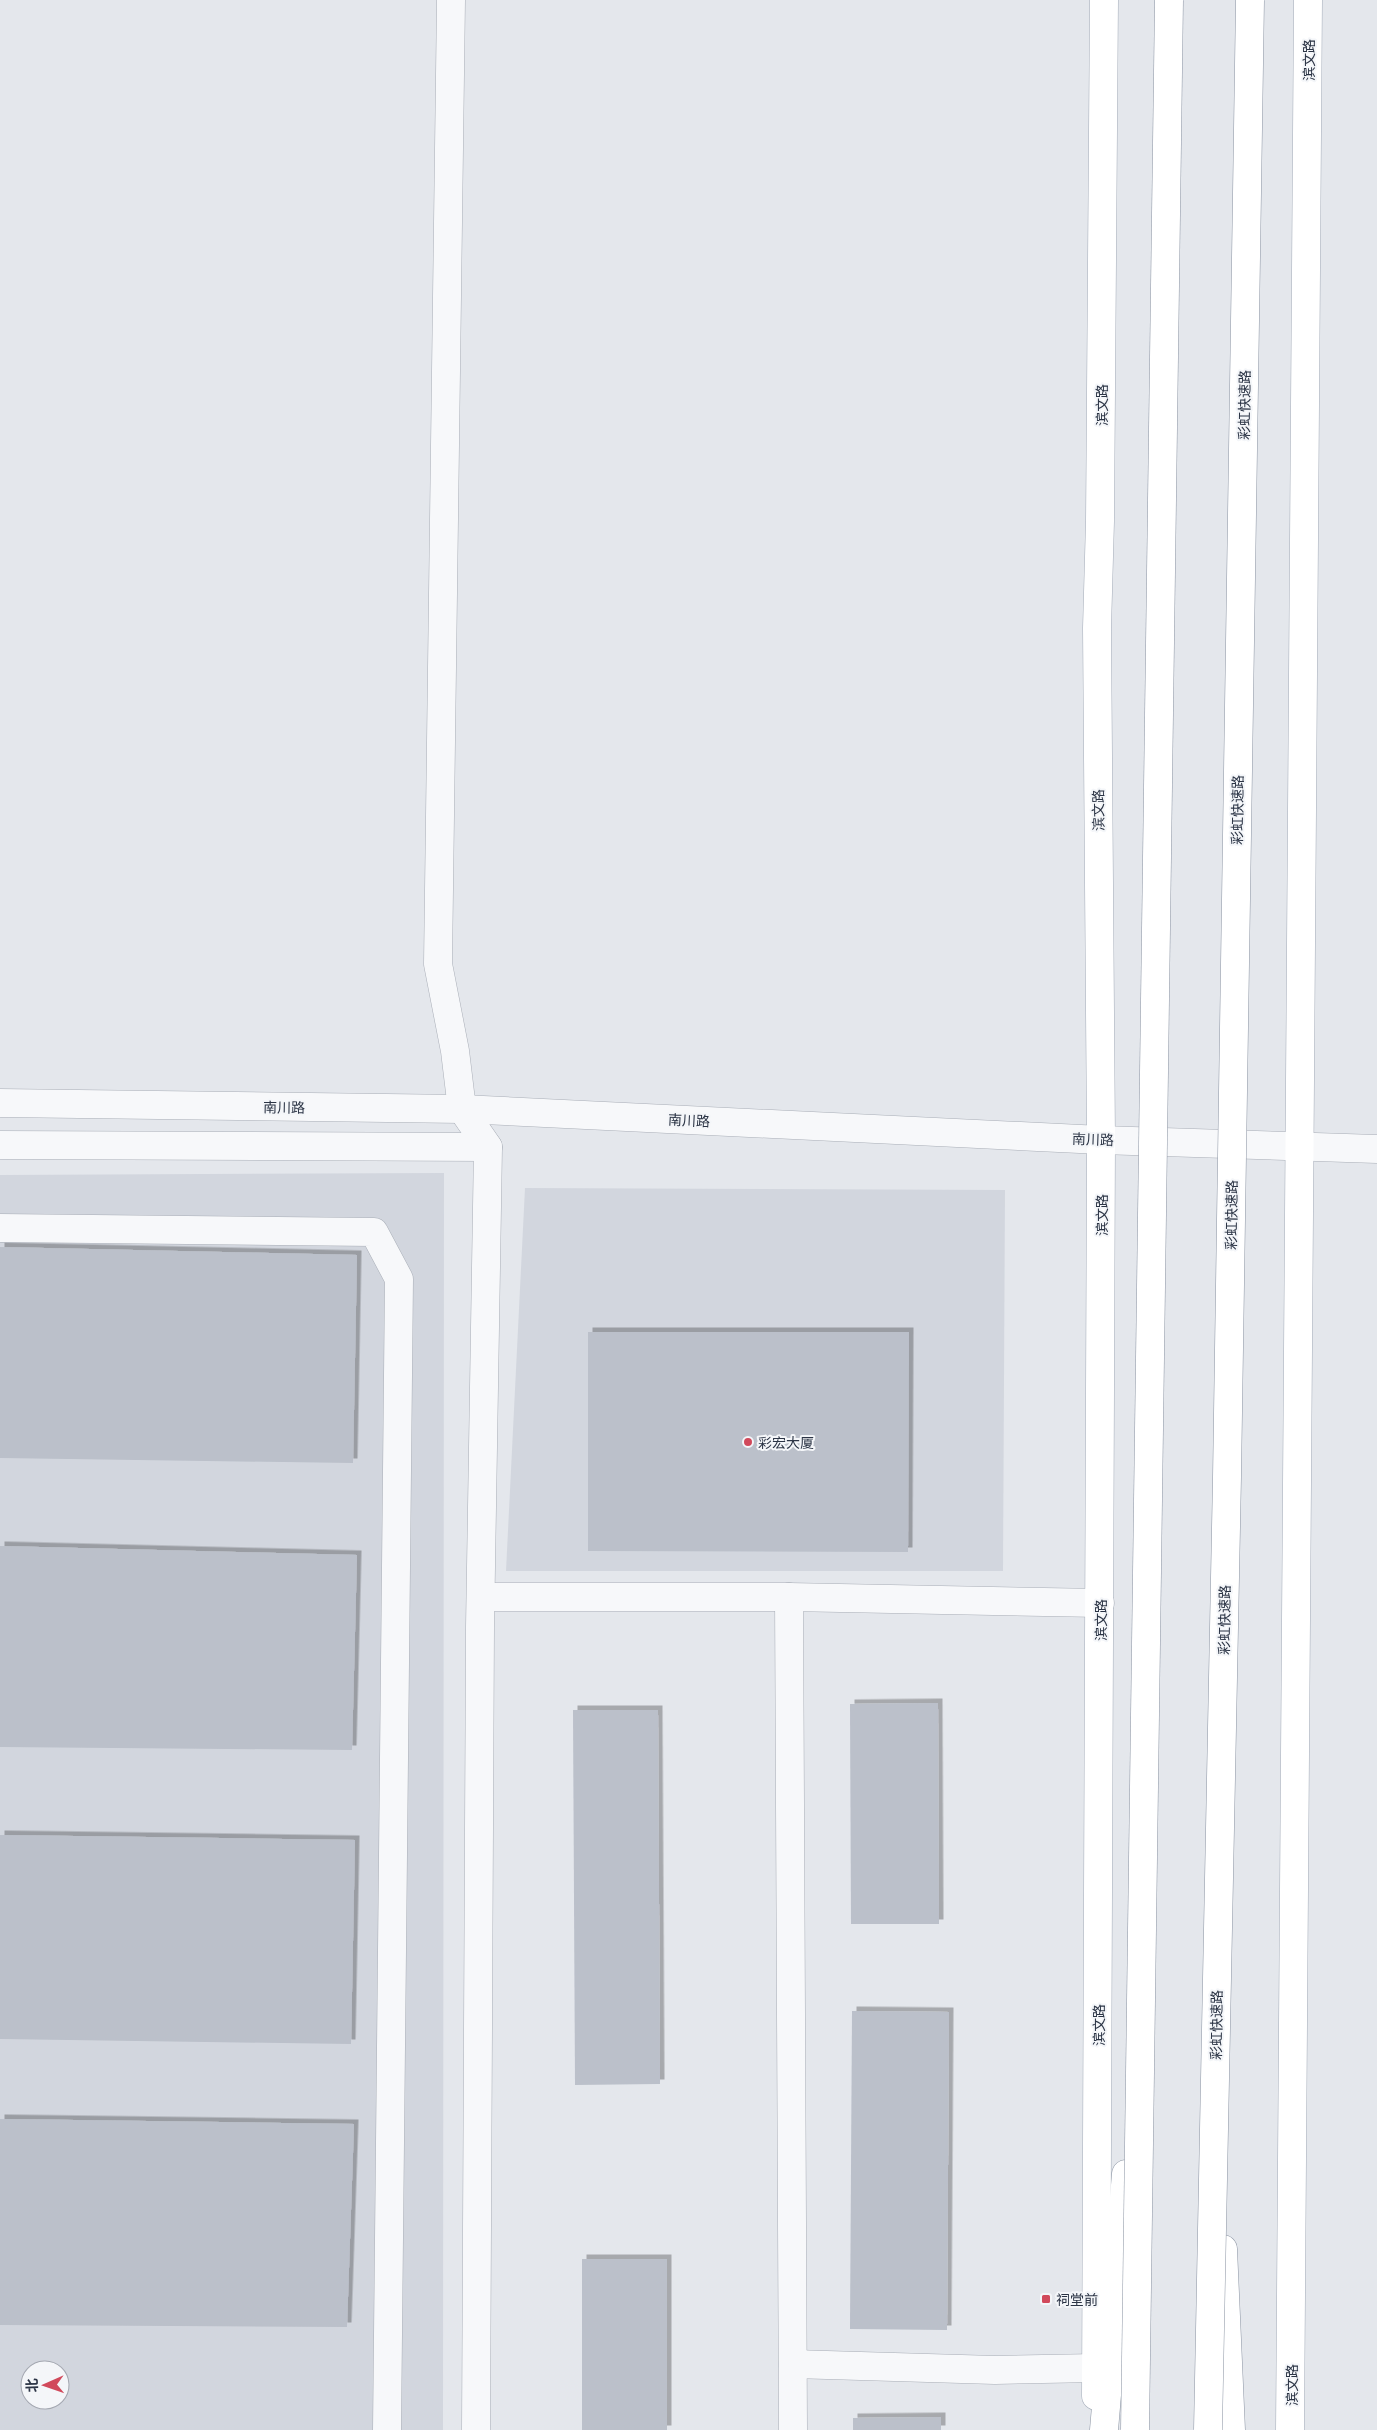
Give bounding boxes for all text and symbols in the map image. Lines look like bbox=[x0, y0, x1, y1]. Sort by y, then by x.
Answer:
street label: 滨文路 bbox=[1300, 39, 1317, 81]
street label: 彩虹快速路 bbox=[1235, 370, 1253, 440]
street label: 滨文路 bbox=[1093, 384, 1110, 426]
street label: 彩虹快速路 bbox=[1228, 775, 1246, 845]
street label: 滨文路 bbox=[1089, 789, 1107, 831]
street label: 南川路 bbox=[263, 1098, 305, 1116]
street label: 南川路 bbox=[668, 1110, 710, 1130]
street label: 南川路 bbox=[1072, 1130, 1114, 1148]
street label: 彩虹快速路 bbox=[1222, 1180, 1240, 1250]
street label: 滨文路 bbox=[1093, 1194, 1110, 1236]
place label: 彩宏大厦 bbox=[758, 1434, 814, 1451]
marker: 彩宏大厦 bbox=[742, 1436, 754, 1448]
street label: 彩虹快速路 bbox=[1215, 1585, 1233, 1655]
street label: 滨文路 bbox=[1092, 1599, 1109, 1641]
street label: 彩虹快速路 bbox=[1207, 1990, 1225, 2060]
street label: 滨文路 bbox=[1090, 2004, 1107, 2046]
place label: 祠堂前 bbox=[1056, 2291, 1098, 2308]
marker: 祠堂前 bbox=[1040, 2293, 1052, 2305]
north arrow bbox=[20, 2360, 70, 2410]
street label: 滨文路 bbox=[1283, 2364, 1300, 2406]
text: 北 bbox=[23, 2378, 40, 2393]

